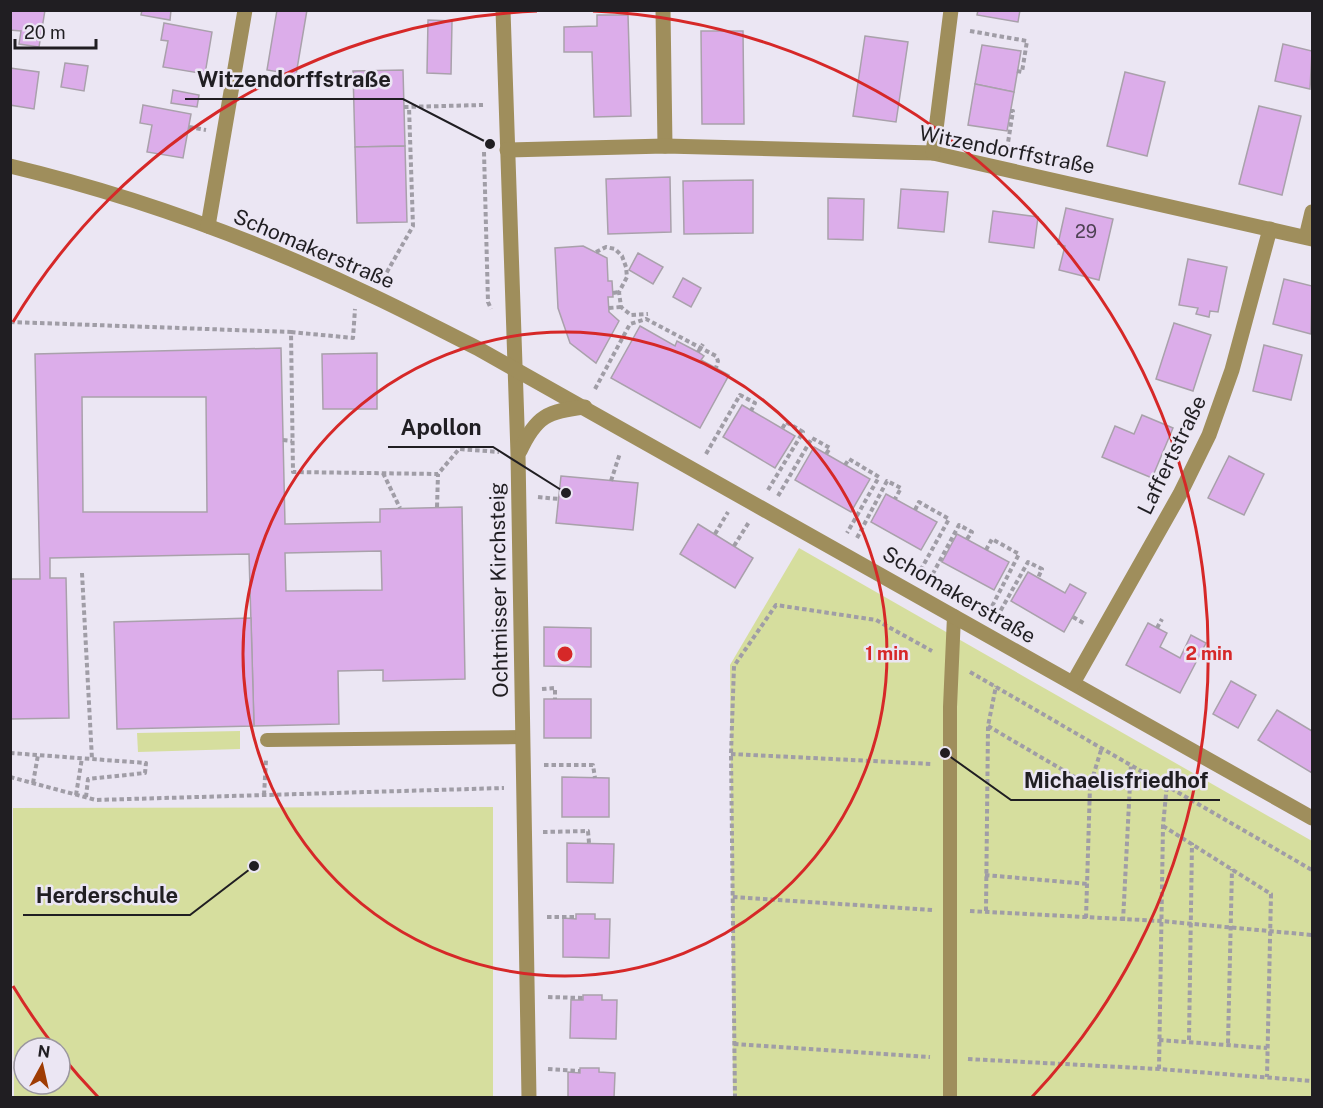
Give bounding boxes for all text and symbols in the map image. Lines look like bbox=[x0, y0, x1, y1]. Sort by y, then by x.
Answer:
scale bar bbox=[15, 12, 96, 50]
text: 20 m bbox=[24, 22, 66, 43]
callout: Witzendorffstraße bbox=[185, 59, 403, 99]
text: Witzendorffstraße bbox=[197, 66, 391, 92]
street label: Witzendorffstraße bbox=[917, 120, 1097, 179]
street label: Schomakerstraße bbox=[230, 203, 399, 294]
house number: 29 bbox=[1075, 221, 1097, 242]
street label: Laffertstraße bbox=[1132, 391, 1211, 518]
callout: Apollon bbox=[388, 407, 493, 447]
text: Apollon bbox=[400, 414, 482, 440]
street label: Ochtmisser Kirchsteig bbox=[484, 482, 513, 698]
street label: Schomakerstraße bbox=[878, 541, 1040, 649]
text: 1 min bbox=[865, 643, 909, 664]
text: 2 min bbox=[1185, 643, 1233, 664]
centre of rings bbox=[555, 644, 575, 664]
callout: Michaelisfriedhof bbox=[1011, 760, 1220, 800]
text: Michaelisfriedhof bbox=[1024, 767, 1209, 793]
callout: Herderschule bbox=[23, 875, 190, 915]
text: Herderschule bbox=[36, 882, 178, 908]
north arrow bbox=[12, 1036, 72, 1096]
text: N bbox=[36, 1041, 52, 1062]

